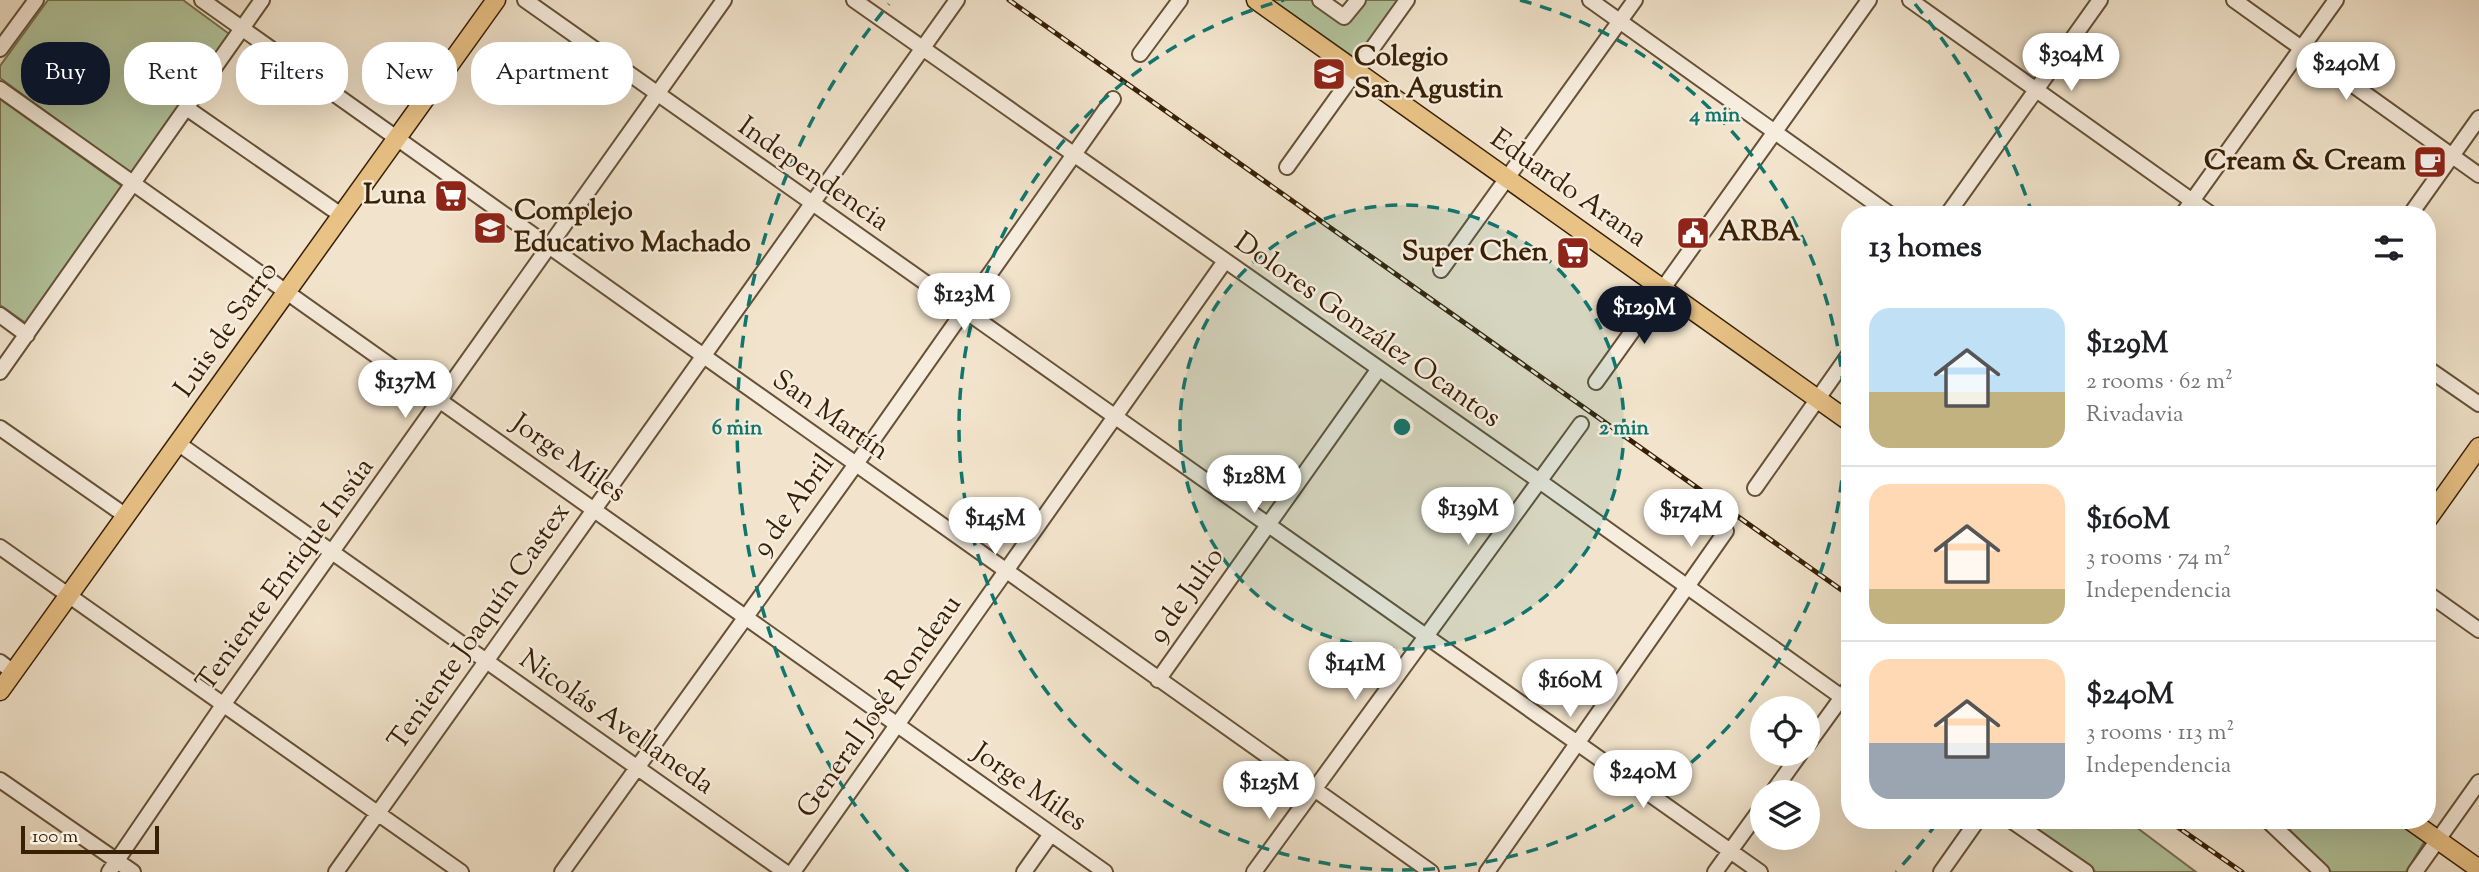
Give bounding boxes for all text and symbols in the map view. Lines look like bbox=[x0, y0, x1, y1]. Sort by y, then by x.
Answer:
pin: $304M bbox=[2022, 34, 2120, 93]
place label: Colegio San Agustin bbox=[1354, 38, 1504, 110]
text: $304M bbox=[2038, 39, 2104, 72]
chip: Buy bbox=[21, 42, 110, 105]
chip: Rent bbox=[124, 42, 222, 105]
chip: Filters bbox=[236, 42, 348, 105]
chip: New bbox=[362, 42, 457, 105]
chip: Apartment bbox=[471, 42, 633, 105]
pin: $240M bbox=[2297, 42, 2395, 102]
text: $240M bbox=[2312, 48, 2380, 81]
school or university icon: Colegio San Agustin bbox=[1310, 55, 1348, 93]
text: 4 min bbox=[1689, 101, 1741, 131]
street label: Independencia bbox=[729, 108, 897, 242]
street label: Eduardo Arana bbox=[1481, 120, 1655, 258]
place label: Cream & Cream bbox=[2204, 142, 2407, 182]
cafe icon: Cream & Cream bbox=[2411, 143, 2449, 181]
place label: Luna bbox=[364, 176, 426, 216]
supermarket icon: Luna bbox=[432, 177, 470, 215]
place label: Complejo Educativo Machado bbox=[514, 192, 751, 264]
school or university icon: Complejo Educativo Machado bbox=[471, 209, 509, 247]
place label: ARBA bbox=[1718, 213, 1801, 253]
public building icon: ARBA bbox=[1674, 214, 1712, 252]
street label: Dolores González Ocantos bbox=[1225, 223, 1509, 439]
text: 13 homes bbox=[1869, 227, 1982, 270]
icon: filters bbox=[2370, 229, 2408, 267]
place label: Super Chen bbox=[1402, 233, 1548, 273]
supermarket icon: Super Chen bbox=[1554, 234, 1592, 272]
street label: Luis de Sarro bbox=[165, 254, 289, 406]
pin: $123M bbox=[915, 274, 1013, 333]
text: $123M bbox=[933, 279, 995, 312]
pin: $129M bbox=[1595, 286, 1693, 346]
text: $129M bbox=[1612, 292, 1676, 325]
text: $129M bbox=[2086, 323, 2168, 366]
icon: home bbox=[1925, 336, 2009, 420]
pin: $137M bbox=[356, 360, 454, 420]
street label: San Martín bbox=[763, 361, 897, 471]
text: $137M bbox=[374, 366, 436, 399]
text: 2 rooms · 62 m² bbox=[2086, 366, 2233, 399]
text: Rivadavia bbox=[2086, 399, 2184, 432]
street label: Jorge Miles bbox=[501, 404, 633, 513]
text: 6 min bbox=[712, 414, 763, 444]
text: 2 min bbox=[1599, 414, 1650, 444]
centre of rings bbox=[1390, 415, 1414, 439]
street label: 9 de Abril bbox=[743, 446, 845, 566]
street label: Teniente Enrique Insúa bbox=[187, 450, 385, 700]
pin: $128M bbox=[1205, 456, 1303, 515]
text: $128M bbox=[1222, 461, 1286, 494]
pin: $139M bbox=[1419, 488, 1517, 547]
pin: $174M bbox=[1642, 490, 1740, 549]
text: $139M bbox=[1437, 493, 1499, 526]
street label: Teniente Joaquín Castex bbox=[379, 495, 581, 759]
text: $174M bbox=[1660, 495, 1722, 528]
pin: $145M bbox=[946, 498, 1044, 557]
text: $160M bbox=[2086, 499, 2170, 542]
text: $145M bbox=[965, 503, 1025, 536]
icon: home bbox=[1925, 512, 2009, 596]
street label: 9 de Julio bbox=[1139, 540, 1235, 652]
text: 3 rooms · 74 m² bbox=[2086, 542, 2231, 575]
text: Independencia bbox=[2086, 575, 2231, 608]
street label: General José Rondeau bbox=[788, 587, 972, 827]
street label: Nicolás Avellaneda bbox=[510, 641, 722, 805]
pin: $141M bbox=[1306, 642, 1404, 702]
text: $141M bbox=[1325, 648, 1385, 681]
pin: $160M bbox=[1521, 660, 1619, 719]
text: $160M bbox=[1538, 665, 1602, 698]
text: $240M bbox=[2086, 674, 2174, 717]
icon: home bbox=[1925, 687, 2009, 771]
map controls bbox=[1750, 696, 1820, 850]
button: locate bbox=[1750, 696, 1820, 766]
text: 3 rooms · 113 m² bbox=[2086, 717, 2234, 750]
street label: Jorge Miles bbox=[962, 733, 1094, 842]
pin: $240M bbox=[1594, 750, 1692, 810]
text: Independencia bbox=[2086, 750, 2231, 783]
text: $240M bbox=[1609, 756, 1677, 789]
pin: $125M bbox=[1220, 762, 1318, 821]
text: $125M bbox=[1239, 767, 1299, 800]
button: layers bbox=[1750, 780, 1820, 850]
scale bar bbox=[21, 823, 159, 855]
text: 100 m bbox=[32, 824, 78, 851]

